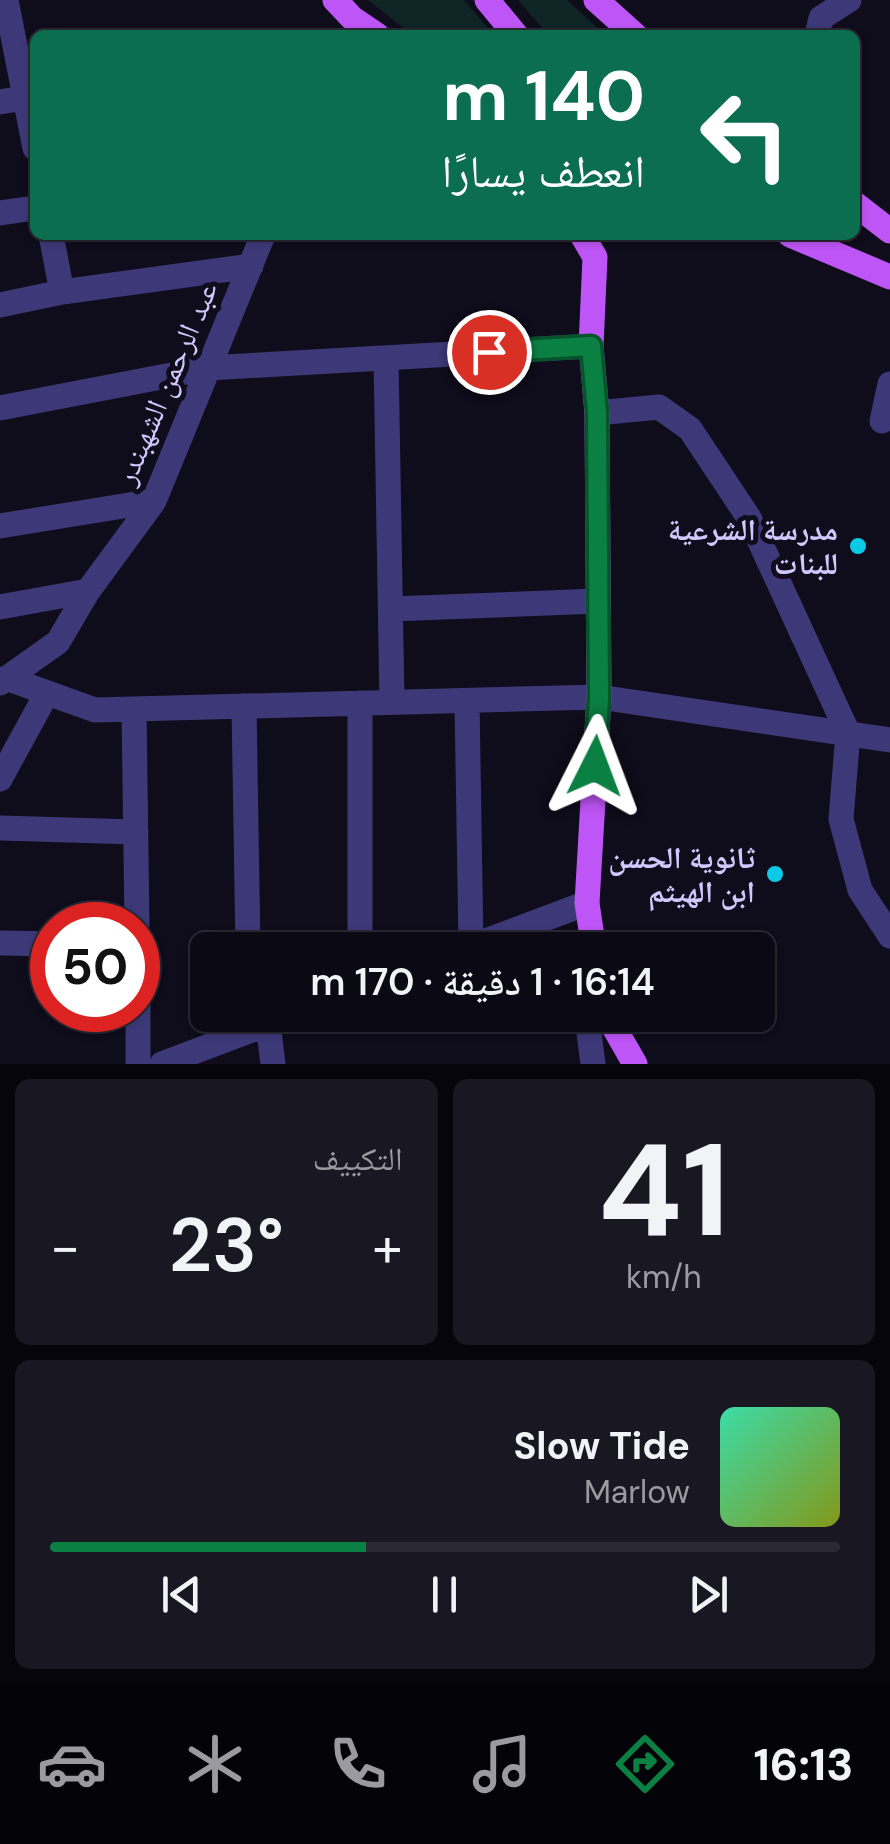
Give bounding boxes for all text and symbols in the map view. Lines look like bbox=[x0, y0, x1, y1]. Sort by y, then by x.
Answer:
text: 140 m bbox=[442, 51, 645, 142]
icon: left bbox=[680, 70, 810, 200]
text: انعطف يسارًا bbox=[442, 142, 645, 201]
street label: عبد الرحمن الشهبندر bbox=[105, 276, 226, 491]
pin bbox=[447, 310, 532, 395]
icon: arrive bbox=[462, 325, 517, 380]
place label: مدرسة الشرعية للبنات bbox=[668, 510, 838, 583]
marker: مدرسة الشرعية للبنات bbox=[847, 535, 869, 557]
position arrow bbox=[543, 714, 647, 818]
place label: ثانوية الحسن ابن الهيثم bbox=[608, 838, 756, 912]
marker: ثانوية الحسن ابن الهيثم bbox=[764, 863, 786, 885]
speed limit sign: 50 bbox=[30, 902, 160, 1032]
text: 16:14 · 1 دقيقة · 170 m bbox=[310, 957, 655, 1007]
text: 41 bbox=[598, 1106, 730, 1275]
text: التكييف bbox=[313, 1138, 403, 1180]
text: 23° bbox=[169, 1197, 284, 1294]
text: − bbox=[50, 1211, 80, 1283]
text: + bbox=[372, 1211, 402, 1283]
text: km/h bbox=[626, 1256, 702, 1298]
text: Slow Tide bbox=[513, 1421, 690, 1471]
text: Marlow bbox=[584, 1471, 690, 1513]
icon: previous bbox=[154, 1567, 209, 1622]
icon: pause bbox=[417, 1567, 472, 1622]
icon: next bbox=[681, 1567, 736, 1622]
icon: car bbox=[37, 1729, 107, 1799]
icon: climate bbox=[180, 1729, 250, 1799]
icon: phone bbox=[323, 1729, 393, 1799]
icon: music bbox=[467, 1729, 537, 1799]
icon: directions bbox=[610, 1729, 680, 1799]
text: 16:13 bbox=[753, 1735, 853, 1794]

